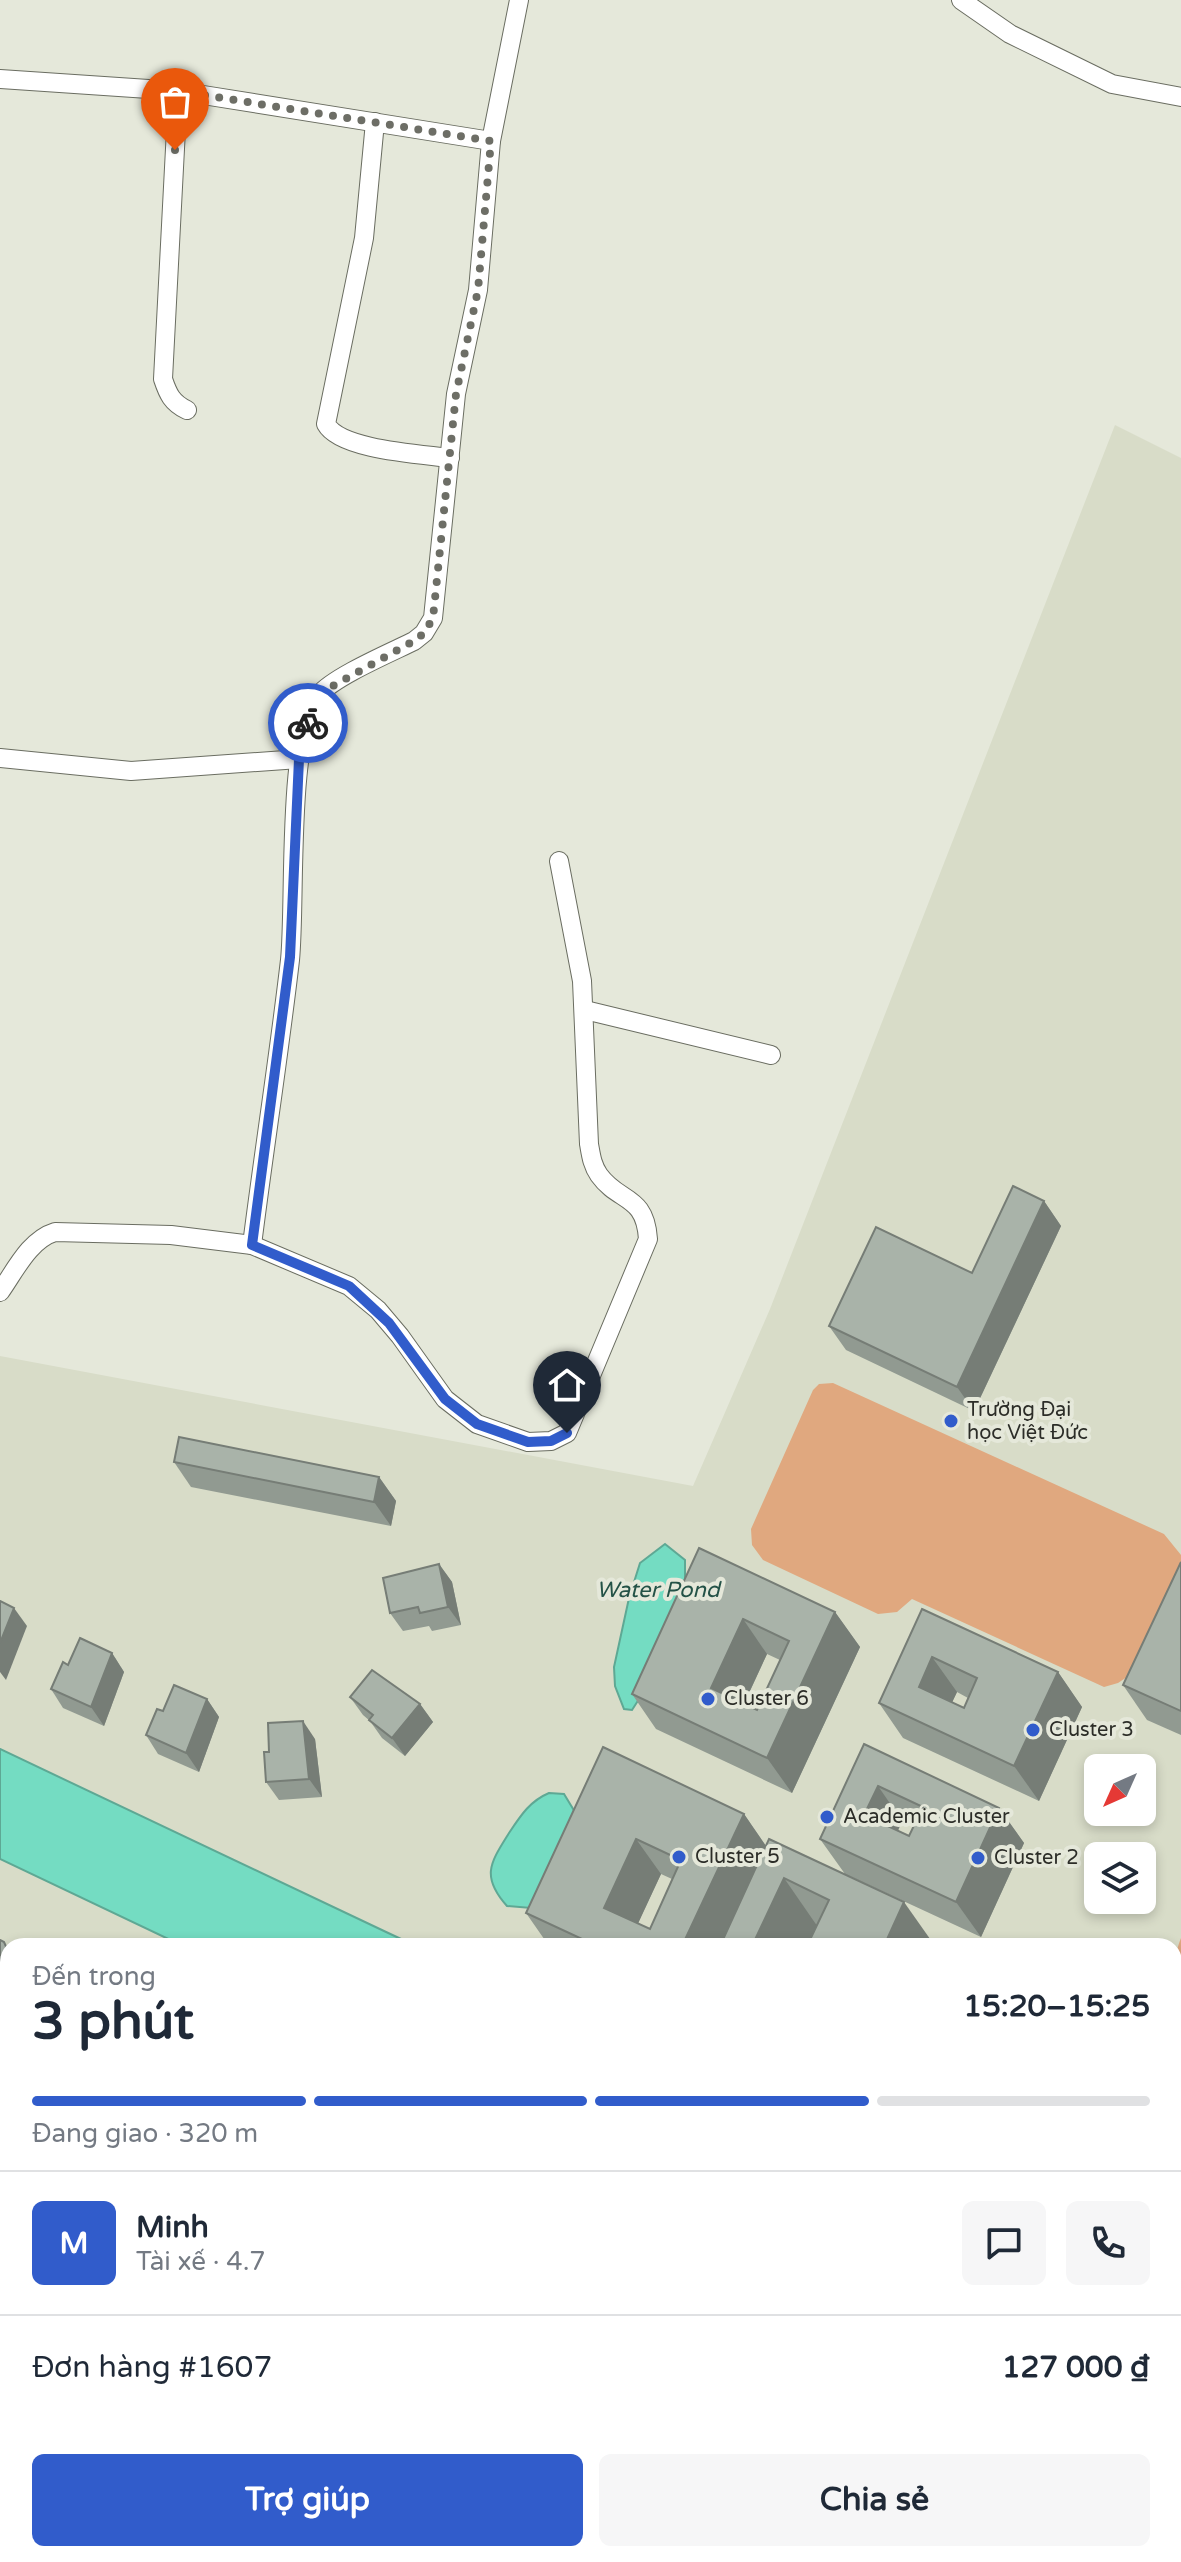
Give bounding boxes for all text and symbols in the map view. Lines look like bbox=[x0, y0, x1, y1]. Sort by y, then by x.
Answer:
pin bbox=[141, 68, 209, 150]
icon: bag bbox=[153, 80, 197, 124]
courier bbox=[268, 683, 348, 763]
icon: bike bbox=[286, 701, 330, 745]
pin bbox=[533, 1351, 601, 1433]
icon: home bbox=[545, 1363, 589, 1407]
place label: Trường Đại học Việt Đức bbox=[967, 1398, 1088, 1445]
marker: Trường Đại học Việt Đức bbox=[942, 1412, 960, 1430]
water label: Water Pond bbox=[596, 1577, 723, 1603]
place label: Cluster 6 bbox=[724, 1687, 809, 1711]
marker: Cluster 6 bbox=[699, 1690, 717, 1708]
place label: Cluster 3 bbox=[1049, 1718, 1134, 1742]
marker: Cluster 3 bbox=[1024, 1721, 1042, 1739]
north arrow bbox=[1084, 1754, 1156, 1826]
map controls bbox=[1084, 1754, 1156, 1914]
place label: Academic Cluster bbox=[843, 1805, 1010, 1829]
marker: Academic Cluster bbox=[818, 1808, 836, 1826]
button: layers bbox=[1084, 1842, 1156, 1914]
place label: Cluster 5 bbox=[695, 1845, 780, 1869]
place label: Cluster 2 bbox=[994, 1846, 1079, 1870]
marker: Cluster 5 bbox=[670, 1848, 688, 1866]
marker: Cluster 2 bbox=[969, 1849, 987, 1867]
text: Đến trong bbox=[32, 1961, 156, 1992]
text: 15:20–15:25 bbox=[963, 1988, 1150, 2025]
text: 3 phút bbox=[32, 1990, 194, 2053]
text: Đang giao · 320 m bbox=[32, 2118, 258, 2149]
button: chat bbox=[962, 2201, 1046, 2285]
button: phone bbox=[1066, 2201, 1150, 2285]
text: Minh bbox=[136, 2209, 209, 2246]
text: M bbox=[60, 2225, 88, 2262]
text: Tài xế · 4.7 bbox=[136, 2246, 265, 2277]
text: Đơn hàng #1607 bbox=[32, 2349, 272, 2386]
text: 127 000 ₫ bbox=[1002, 2349, 1150, 2386]
button: Trợ giúp bbox=[32, 2454, 583, 2546]
button: Chia sẻ bbox=[599, 2454, 1150, 2546]

